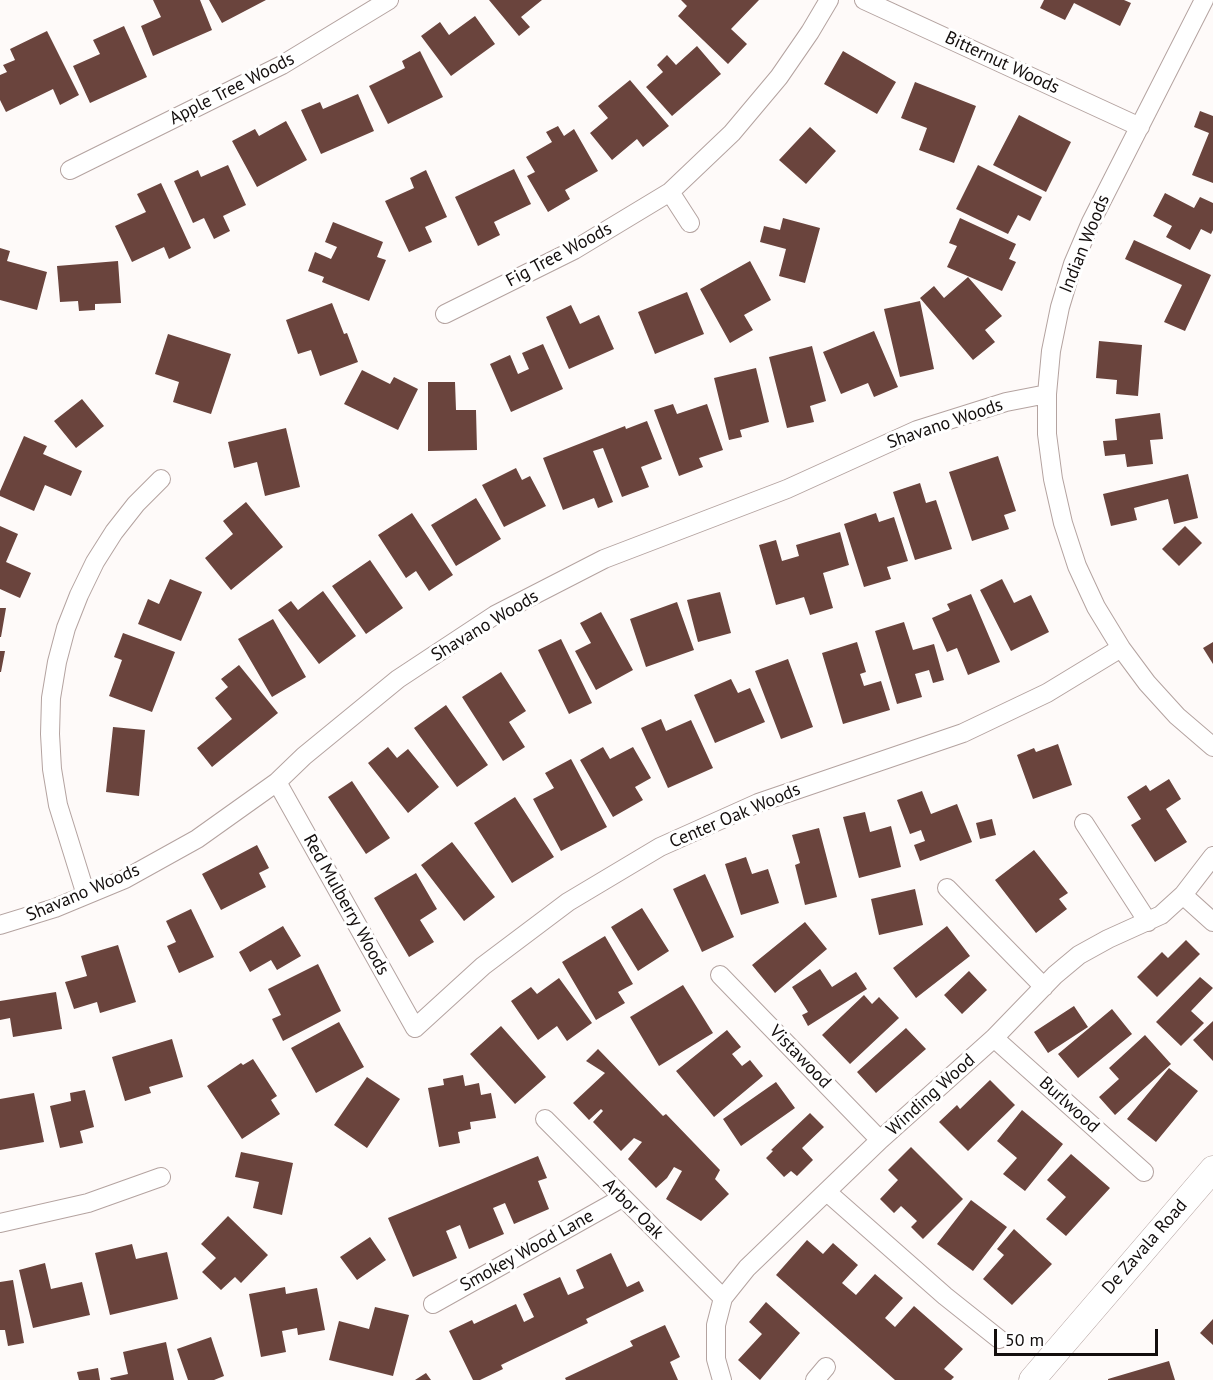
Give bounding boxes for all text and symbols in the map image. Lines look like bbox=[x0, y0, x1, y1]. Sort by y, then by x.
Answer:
street label: Bitternut Woods bbox=[941, 27, 1063, 99]
street label: Apple Tree Woods bbox=[166, 48, 298, 130]
street label: Indian Woods bbox=[1056, 192, 1114, 296]
street label: Fig Tree Woods bbox=[503, 218, 615, 292]
street label: Shavano Woods bbox=[884, 394, 1006, 454]
street label: Shavano Woods bbox=[428, 586, 542, 666]
street label: Center Oak Woods bbox=[666, 779, 804, 853]
street label: Red Mulberry Woods bbox=[298, 831, 394, 979]
street label: Shavano Woods bbox=[23, 859, 143, 927]
street label: Vistawood bbox=[765, 1021, 835, 1093]
street label: Winding Wood bbox=[882, 1050, 980, 1140]
street label: Burlwood bbox=[1034, 1072, 1104, 1138]
street label: Arbor Oak bbox=[598, 1174, 668, 1244]
street label: De Zavala Road bbox=[1098, 1195, 1192, 1299]
street label: Smokey Wood Lane bbox=[457, 1205, 597, 1297]
scale bar bbox=[997, 1317, 1160, 1355]
text: 50 m bbox=[1005, 1328, 1044, 1351]

